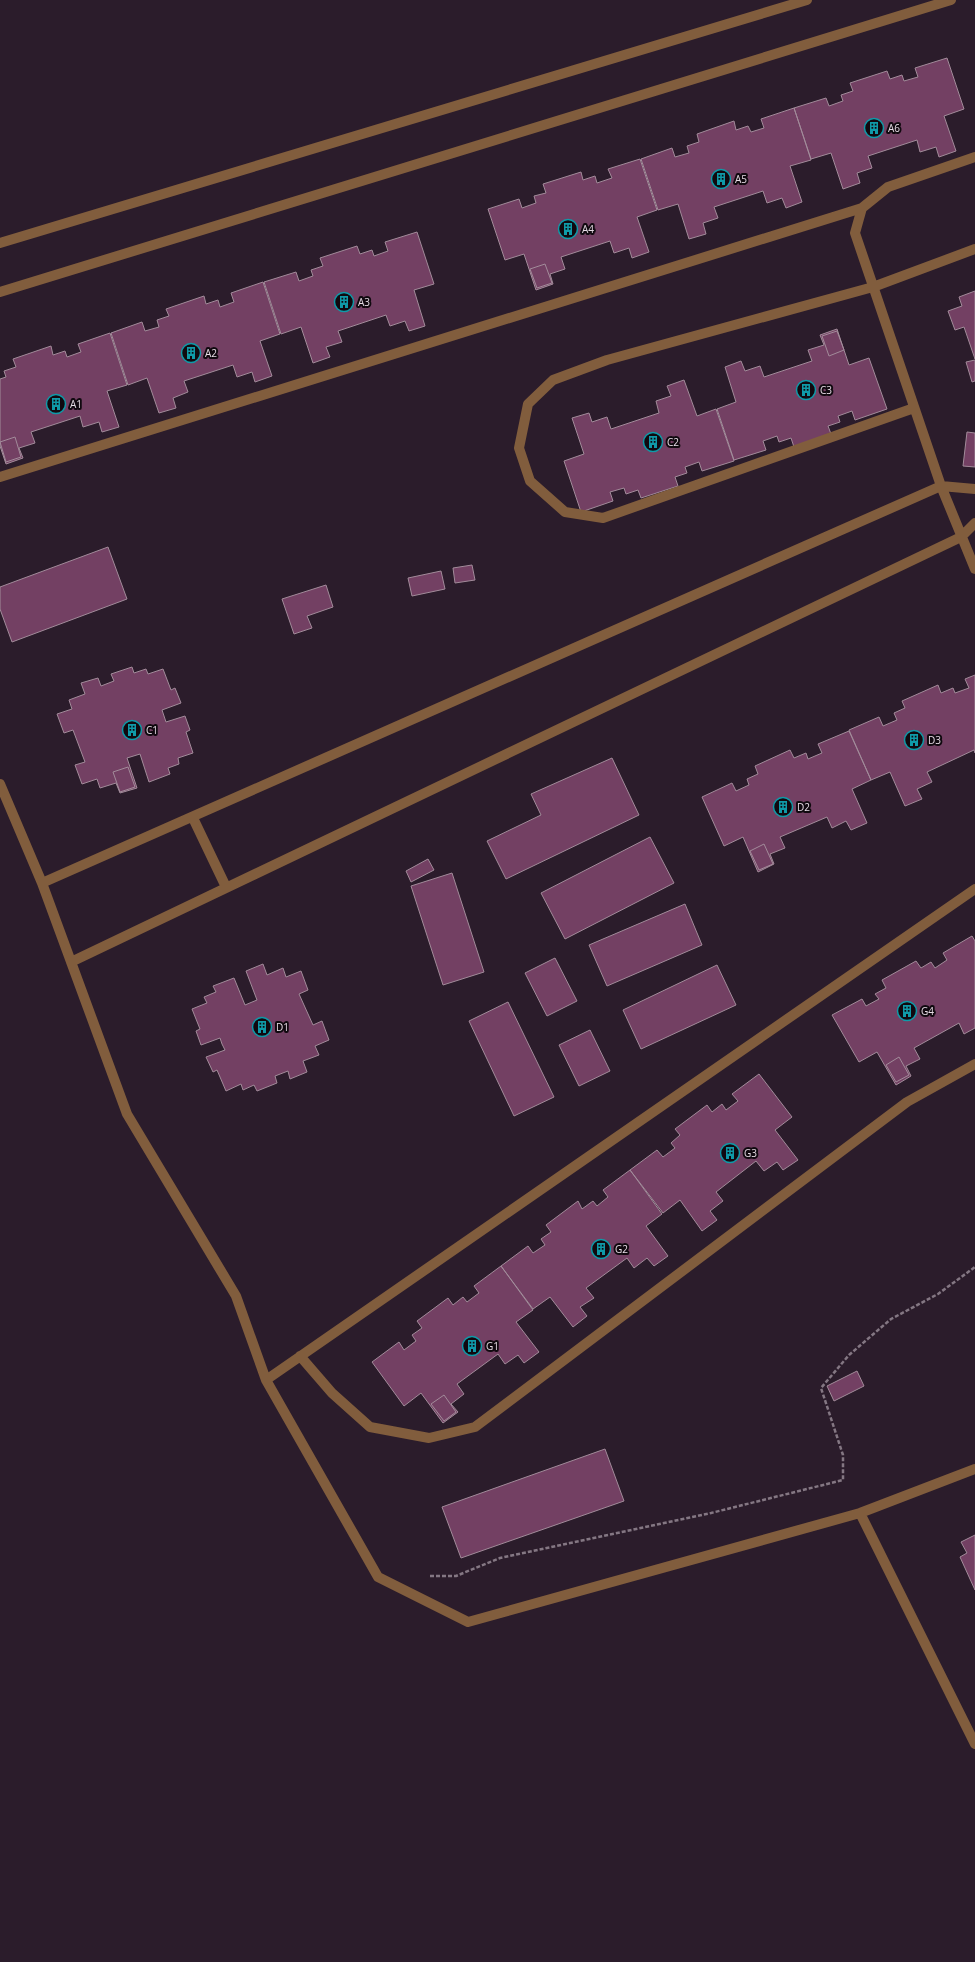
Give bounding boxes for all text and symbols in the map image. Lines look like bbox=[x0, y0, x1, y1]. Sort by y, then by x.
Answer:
building icon: A6 bbox=[863, 117, 885, 139]
place label: A6 bbox=[888, 121, 900, 135]
building icon: A5 bbox=[710, 168, 732, 190]
place label: A5 bbox=[735, 172, 747, 186]
building icon: A4 bbox=[557, 218, 579, 240]
place label: A4 bbox=[582, 222, 594, 236]
building icon: A3 bbox=[333, 291, 355, 313]
place label: A3 bbox=[358, 295, 370, 309]
building icon: A2 bbox=[180, 342, 202, 364]
place label: A2 bbox=[205, 346, 217, 360]
building icon: C3 bbox=[795, 379, 817, 401]
place label: C3 bbox=[820, 383, 832, 397]
building icon: A1 bbox=[45, 393, 67, 415]
place label: A1 bbox=[70, 397, 82, 411]
building icon: C2 bbox=[642, 431, 664, 453]
place label: C2 bbox=[667, 435, 679, 449]
building icon: C1 bbox=[121, 719, 143, 741]
place label: C1 bbox=[146, 723, 158, 737]
building icon: D3 bbox=[903, 729, 925, 751]
place label: D3 bbox=[928, 733, 941, 747]
building icon: D2 bbox=[772, 796, 794, 818]
place label: D2 bbox=[797, 800, 810, 814]
building icon: G4 bbox=[896, 1000, 918, 1022]
place label: G4 bbox=[921, 1004, 934, 1018]
building icon: D1 bbox=[251, 1016, 273, 1038]
place label: D1 bbox=[276, 1020, 289, 1034]
building icon: G3 bbox=[719, 1142, 741, 1164]
place label: G3 bbox=[744, 1146, 757, 1160]
building icon: G2 bbox=[590, 1238, 612, 1260]
place label: G2 bbox=[615, 1242, 628, 1256]
building icon: G1 bbox=[461, 1335, 483, 1357]
place label: G1 bbox=[486, 1339, 499, 1353]

